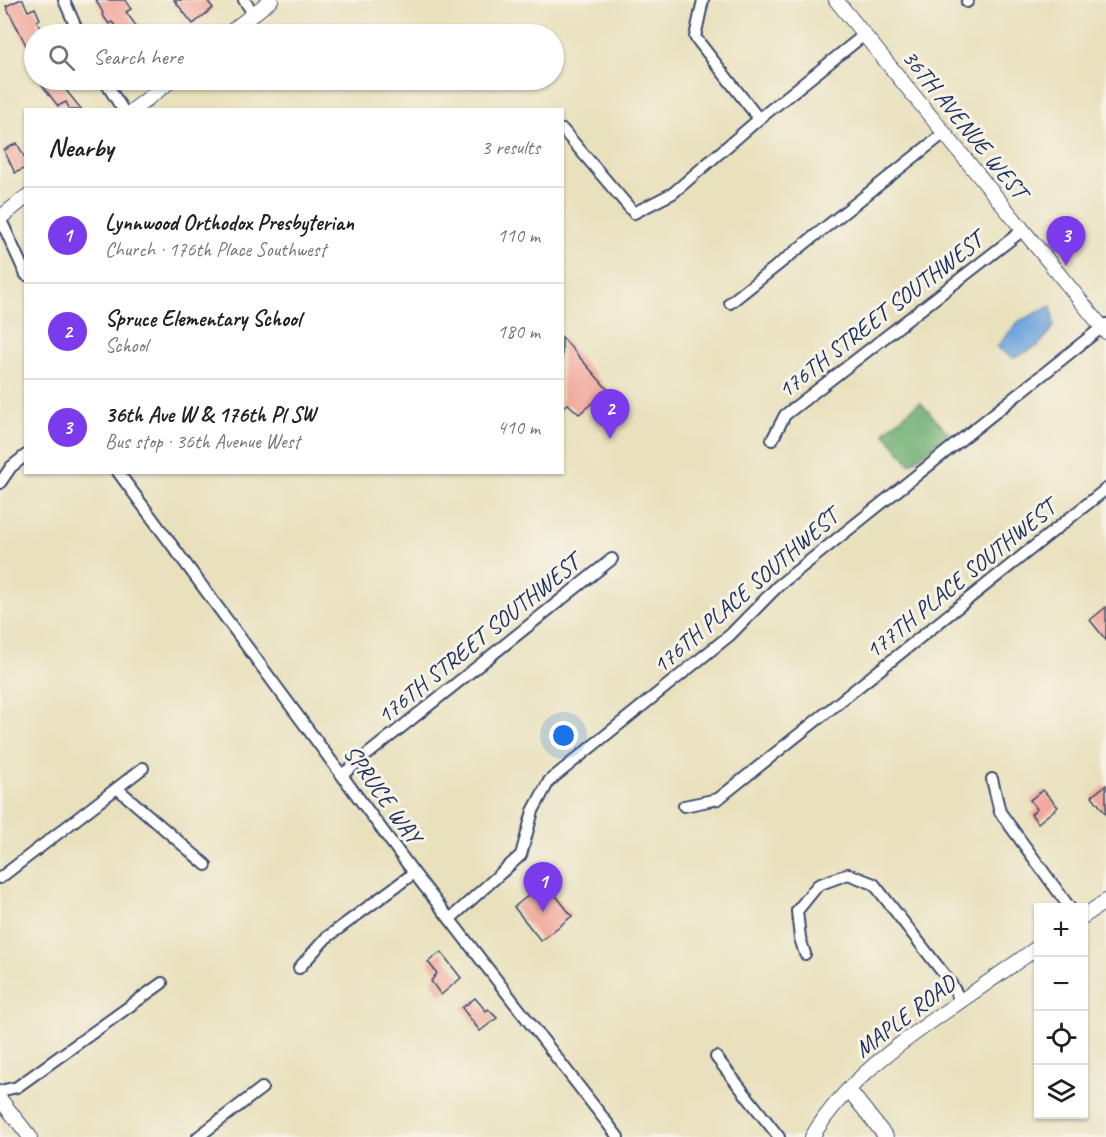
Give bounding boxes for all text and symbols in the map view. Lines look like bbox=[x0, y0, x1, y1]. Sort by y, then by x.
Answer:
search box bbox=[24, 24, 564, 90]
icon: search bbox=[45, 41, 78, 74]
text: Search here bbox=[93, 43, 183, 71]
street label: 36TH AVENUE WEST bbox=[895, 43, 1038, 209]
text: Nearby bbox=[48, 131, 113, 164]
text: 3 results bbox=[481, 135, 540, 160]
text: Lynnwood Orthodox Presbyterian bbox=[105, 209, 354, 237]
pin: 3 bbox=[1046, 216, 1086, 266]
street label: 176TH STREET SOUTHWEST bbox=[771, 222, 993, 405]
text: 1 bbox=[63, 223, 72, 248]
text: 110 m bbox=[497, 223, 540, 248]
text: Church · 176th Place Southwest bbox=[105, 237, 326, 262]
text: Spruce Elementary School bbox=[105, 305, 301, 333]
text: 2 bbox=[63, 319, 72, 344]
text: 180 m bbox=[497, 319, 540, 344]
text: School bbox=[105, 333, 148, 358]
pin: 2 bbox=[590, 390, 630, 439]
text: 36th Ave W & 176th Pl SW bbox=[105, 401, 316, 429]
text: 3 bbox=[63, 415, 72, 440]
text: 410 m bbox=[497, 415, 540, 440]
text: Bus stop · 36th Avenue West bbox=[105, 429, 300, 454]
street label: 177TH PLACE SOUTHWEST bbox=[859, 489, 1066, 665]
street label: 176TH PLACE SOUTHWEST bbox=[646, 498, 849, 680]
street label: 176TH STREET SOUTHWEST bbox=[370, 544, 590, 730]
your location bbox=[549, 721, 578, 750]
street label: SPRUCE WAY bbox=[337, 739, 431, 852]
pin: 1 bbox=[524, 862, 562, 912]
map controls bbox=[1034, 903, 1088, 1119]
button: + bbox=[1034, 903, 1088, 957]
button: − bbox=[1034, 957, 1088, 1011]
street label: MAPLE ROAD bbox=[848, 967, 963, 1064]
button: locate bbox=[1034, 1011, 1088, 1065]
button: layers bbox=[1034, 1065, 1088, 1119]

